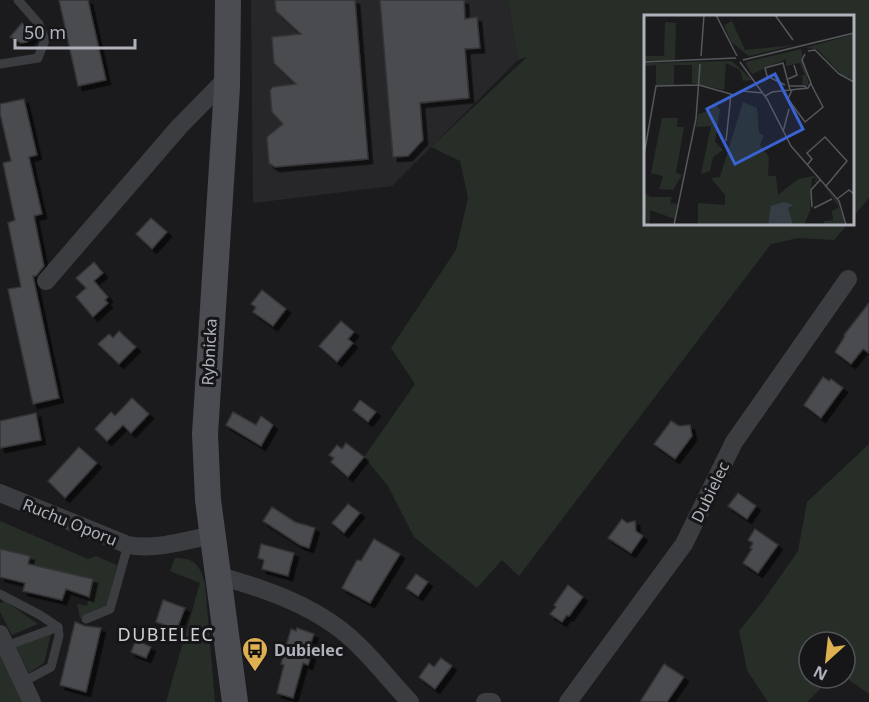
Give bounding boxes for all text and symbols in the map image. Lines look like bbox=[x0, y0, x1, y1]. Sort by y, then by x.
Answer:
scale bar bbox=[15, 12, 135, 50]
inset map bbox=[644, 15, 854, 225]
text: 50 m bbox=[24, 20, 66, 44]
street label: Rybnicka bbox=[196, 318, 222, 386]
street label: Dubielec bbox=[686, 458, 734, 526]
street label: Ruchu Oporu bbox=[20, 493, 120, 551]
district label: DUBIELEC bbox=[118, 622, 214, 646]
north arrow bbox=[797, 630, 857, 690]
bus stop icon: Dubielec bbox=[240, 635, 270, 673]
place label: Dubielec bbox=[274, 639, 343, 661]
text: N bbox=[809, 661, 831, 686]

